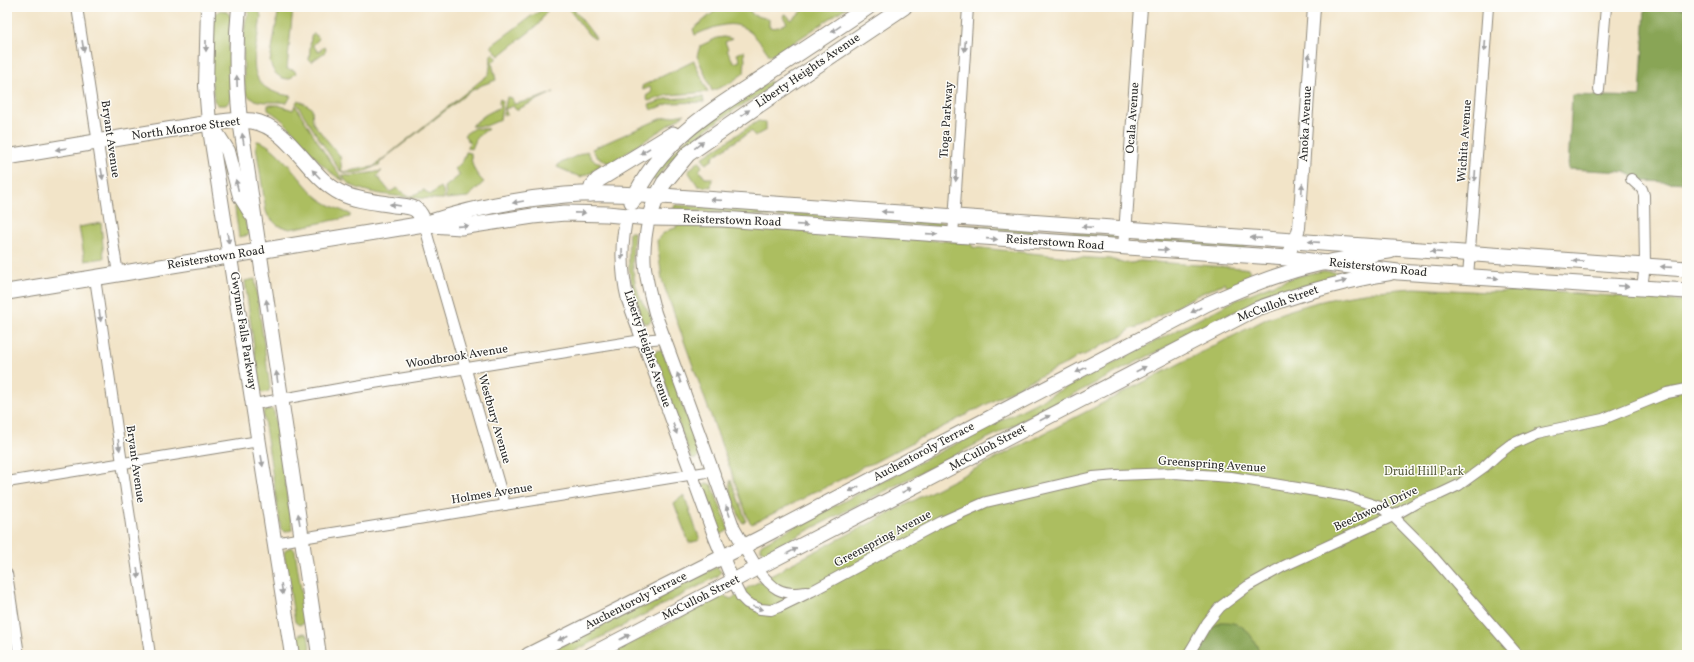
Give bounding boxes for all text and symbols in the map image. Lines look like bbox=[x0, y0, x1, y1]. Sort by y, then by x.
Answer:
one-way arrow bbox=[830, 25, 842, 32]
street label: Liberty Heights Avenue bbox=[753, 30, 864, 112]
one-way arrow bbox=[80, 39, 86, 52]
one-way arrow bbox=[203, 40, 209, 53]
one-way arrow bbox=[962, 40, 969, 52]
one-way arrow bbox=[1482, 40, 1489, 52]
one-way arrow bbox=[1306, 53, 1313, 65]
one-way arrow bbox=[234, 74, 240, 87]
street label: Tioga Parkway bbox=[936, 81, 958, 159]
street label: Ocala Avenue bbox=[1123, 82, 1143, 154]
street label: Anoka Avenue bbox=[1296, 85, 1316, 162]
street label: Bryant Avenue bbox=[97, 99, 123, 179]
street label: Wichita Avenue bbox=[1454, 99, 1476, 183]
one-way arrow bbox=[740, 109, 751, 117]
street label: North Monroe Street bbox=[131, 113, 241, 145]
one-way arrow bbox=[240, 132, 246, 145]
one-way arrow bbox=[694, 141, 704, 149]
one-way arrow bbox=[54, 146, 67, 152]
one-way arrow bbox=[640, 147, 651, 155]
one-way arrow bbox=[99, 168, 105, 180]
one-way arrow bbox=[312, 169, 321, 178]
one-way arrow bbox=[953, 170, 960, 182]
one-way arrow bbox=[1472, 170, 1479, 182]
one-way arrow bbox=[233, 178, 239, 191]
one-way arrow bbox=[1298, 183, 1305, 195]
one-way arrow bbox=[710, 197, 722, 204]
one-way arrow bbox=[511, 199, 524, 205]
one-way arrow bbox=[389, 202, 401, 208]
one-way arrow bbox=[881, 209, 893, 216]
one-way arrow bbox=[574, 210, 586, 217]
street label: Reisterstown Road bbox=[682, 211, 782, 231]
one-way arrow bbox=[796, 221, 808, 228]
one-way arrow bbox=[457, 223, 469, 230]
one-way arrow bbox=[1081, 223, 1093, 230]
one-way arrow bbox=[225, 231, 231, 244]
one-way arrow bbox=[926, 231, 938, 238]
street label: Reisterstown Road bbox=[1005, 232, 1105, 254]
one-way arrow bbox=[985, 235, 998, 242]
one-way arrow bbox=[1249, 235, 1262, 241]
one-way arrow bbox=[1308, 239, 1320, 246]
street label: Reisterstown Road bbox=[166, 242, 266, 274]
one-way arrow bbox=[1157, 247, 1169, 254]
one-way arrow bbox=[619, 248, 625, 261]
one-way arrow bbox=[1430, 248, 1442, 255]
street label: Reisterstown Road bbox=[1328, 255, 1428, 281]
one-way arrow bbox=[1572, 257, 1584, 264]
one-way arrow bbox=[1660, 264, 1672, 271]
street label: Gwynns Falls Parkway bbox=[226, 271, 260, 392]
one-way arrow bbox=[1487, 275, 1499, 282]
one-way arrow bbox=[1335, 279, 1347, 285]
street label: McCulloh Street bbox=[1235, 282, 1321, 326]
one-way arrow bbox=[1617, 283, 1629, 290]
street label: Liberty Heights Avenue bbox=[619, 288, 675, 410]
one-way arrow bbox=[264, 299, 270, 312]
one-way arrow bbox=[1190, 307, 1201, 313]
one-way arrow bbox=[97, 310, 103, 322]
street label: Woodbrook Avenue bbox=[405, 341, 509, 373]
one-way arrow bbox=[1135, 365, 1146, 372]
one-way arrow bbox=[1075, 367, 1086, 374]
one-way arrow bbox=[274, 371, 280, 383]
one-way arrow bbox=[675, 371, 681, 383]
street label: Westbury Avenue bbox=[474, 372, 514, 466]
one-way arrow bbox=[1039, 415, 1051, 421]
street label: Auchentoroly Terrace bbox=[871, 418, 978, 485]
street label: McCulloh Street bbox=[947, 421, 1029, 475]
one-way arrow bbox=[672, 423, 678, 435]
street label: Bryant Avenue bbox=[122, 424, 148, 504]
one-way arrow bbox=[116, 439, 122, 451]
street label: Greenspring Avenue bbox=[1158, 453, 1267, 477]
one-way arrow bbox=[259, 454, 265, 467]
park label: Druid Hill Park bbox=[1384, 464, 1464, 480]
street label: Holmes Avenue bbox=[450, 480, 534, 508]
street label: Beechwood Drive bbox=[1331, 482, 1421, 535]
one-way arrow bbox=[848, 486, 859, 492]
one-way arrow bbox=[901, 487, 913, 494]
one-way arrow bbox=[724, 505, 730, 517]
street label: Greenspring Avenue bbox=[832, 506, 935, 571]
one-way arrow bbox=[296, 513, 302, 526]
one-way arrow bbox=[786, 548, 797, 554]
one-way arrow bbox=[135, 567, 141, 580]
street label: Auchentoroly Terrace bbox=[582, 568, 690, 634]
street label: McCulloh Street bbox=[659, 571, 743, 625]
one-way arrow bbox=[279, 583, 285, 595]
one-way arrow bbox=[753, 605, 765, 611]
one-way arrow bbox=[619, 634, 631, 640]
one-way arrow bbox=[557, 635, 568, 641]

